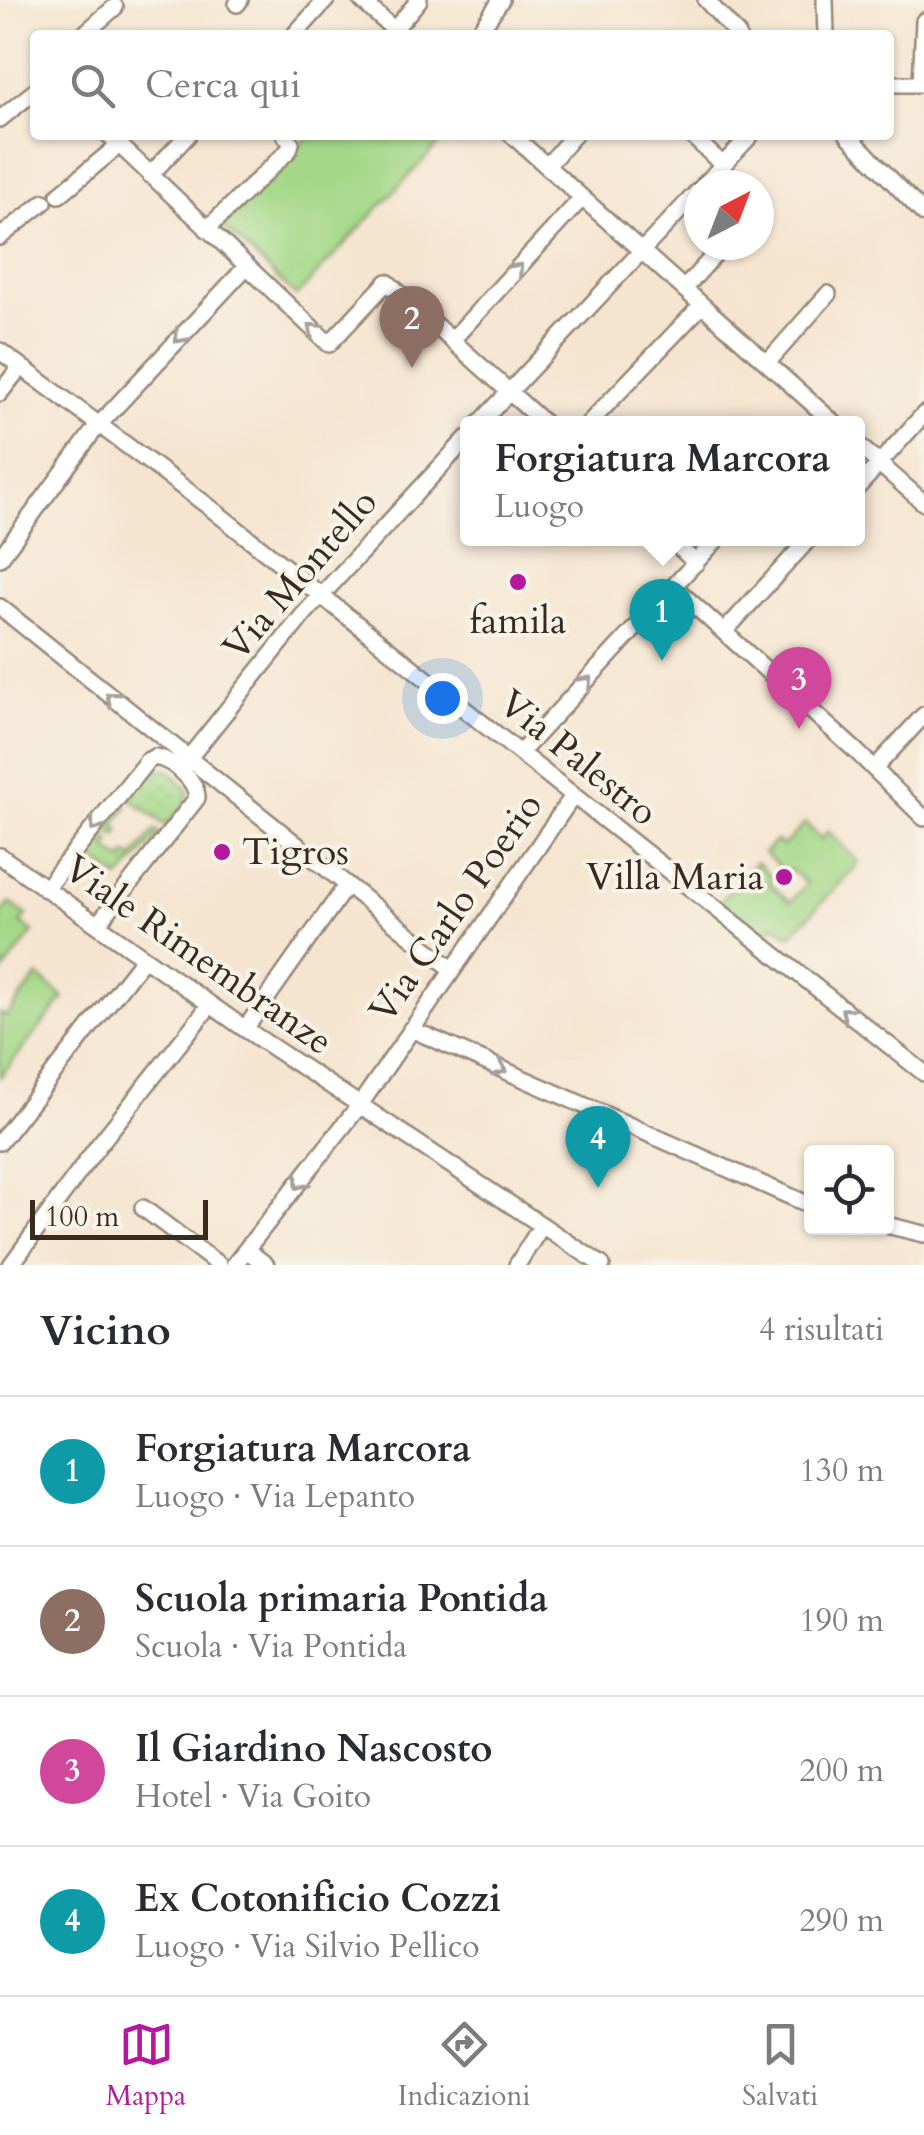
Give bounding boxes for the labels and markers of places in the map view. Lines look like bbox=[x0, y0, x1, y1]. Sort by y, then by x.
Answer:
pin: 2 bbox=[380, 286, 444, 368]
marker: famila bbox=[507, 571, 529, 593]
pin: 1 bbox=[630, 578, 694, 661]
place label: famila bbox=[470, 595, 566, 647]
pin: 3 bbox=[766, 646, 832, 729]
place label: Tigros bbox=[242, 826, 349, 878]
marker: Tigros bbox=[211, 841, 233, 863]
place label: Villa Maria bbox=[586, 851, 764, 903]
marker: Villa Maria bbox=[773, 866, 795, 888]
pin: 4 bbox=[566, 1106, 630, 1188]

